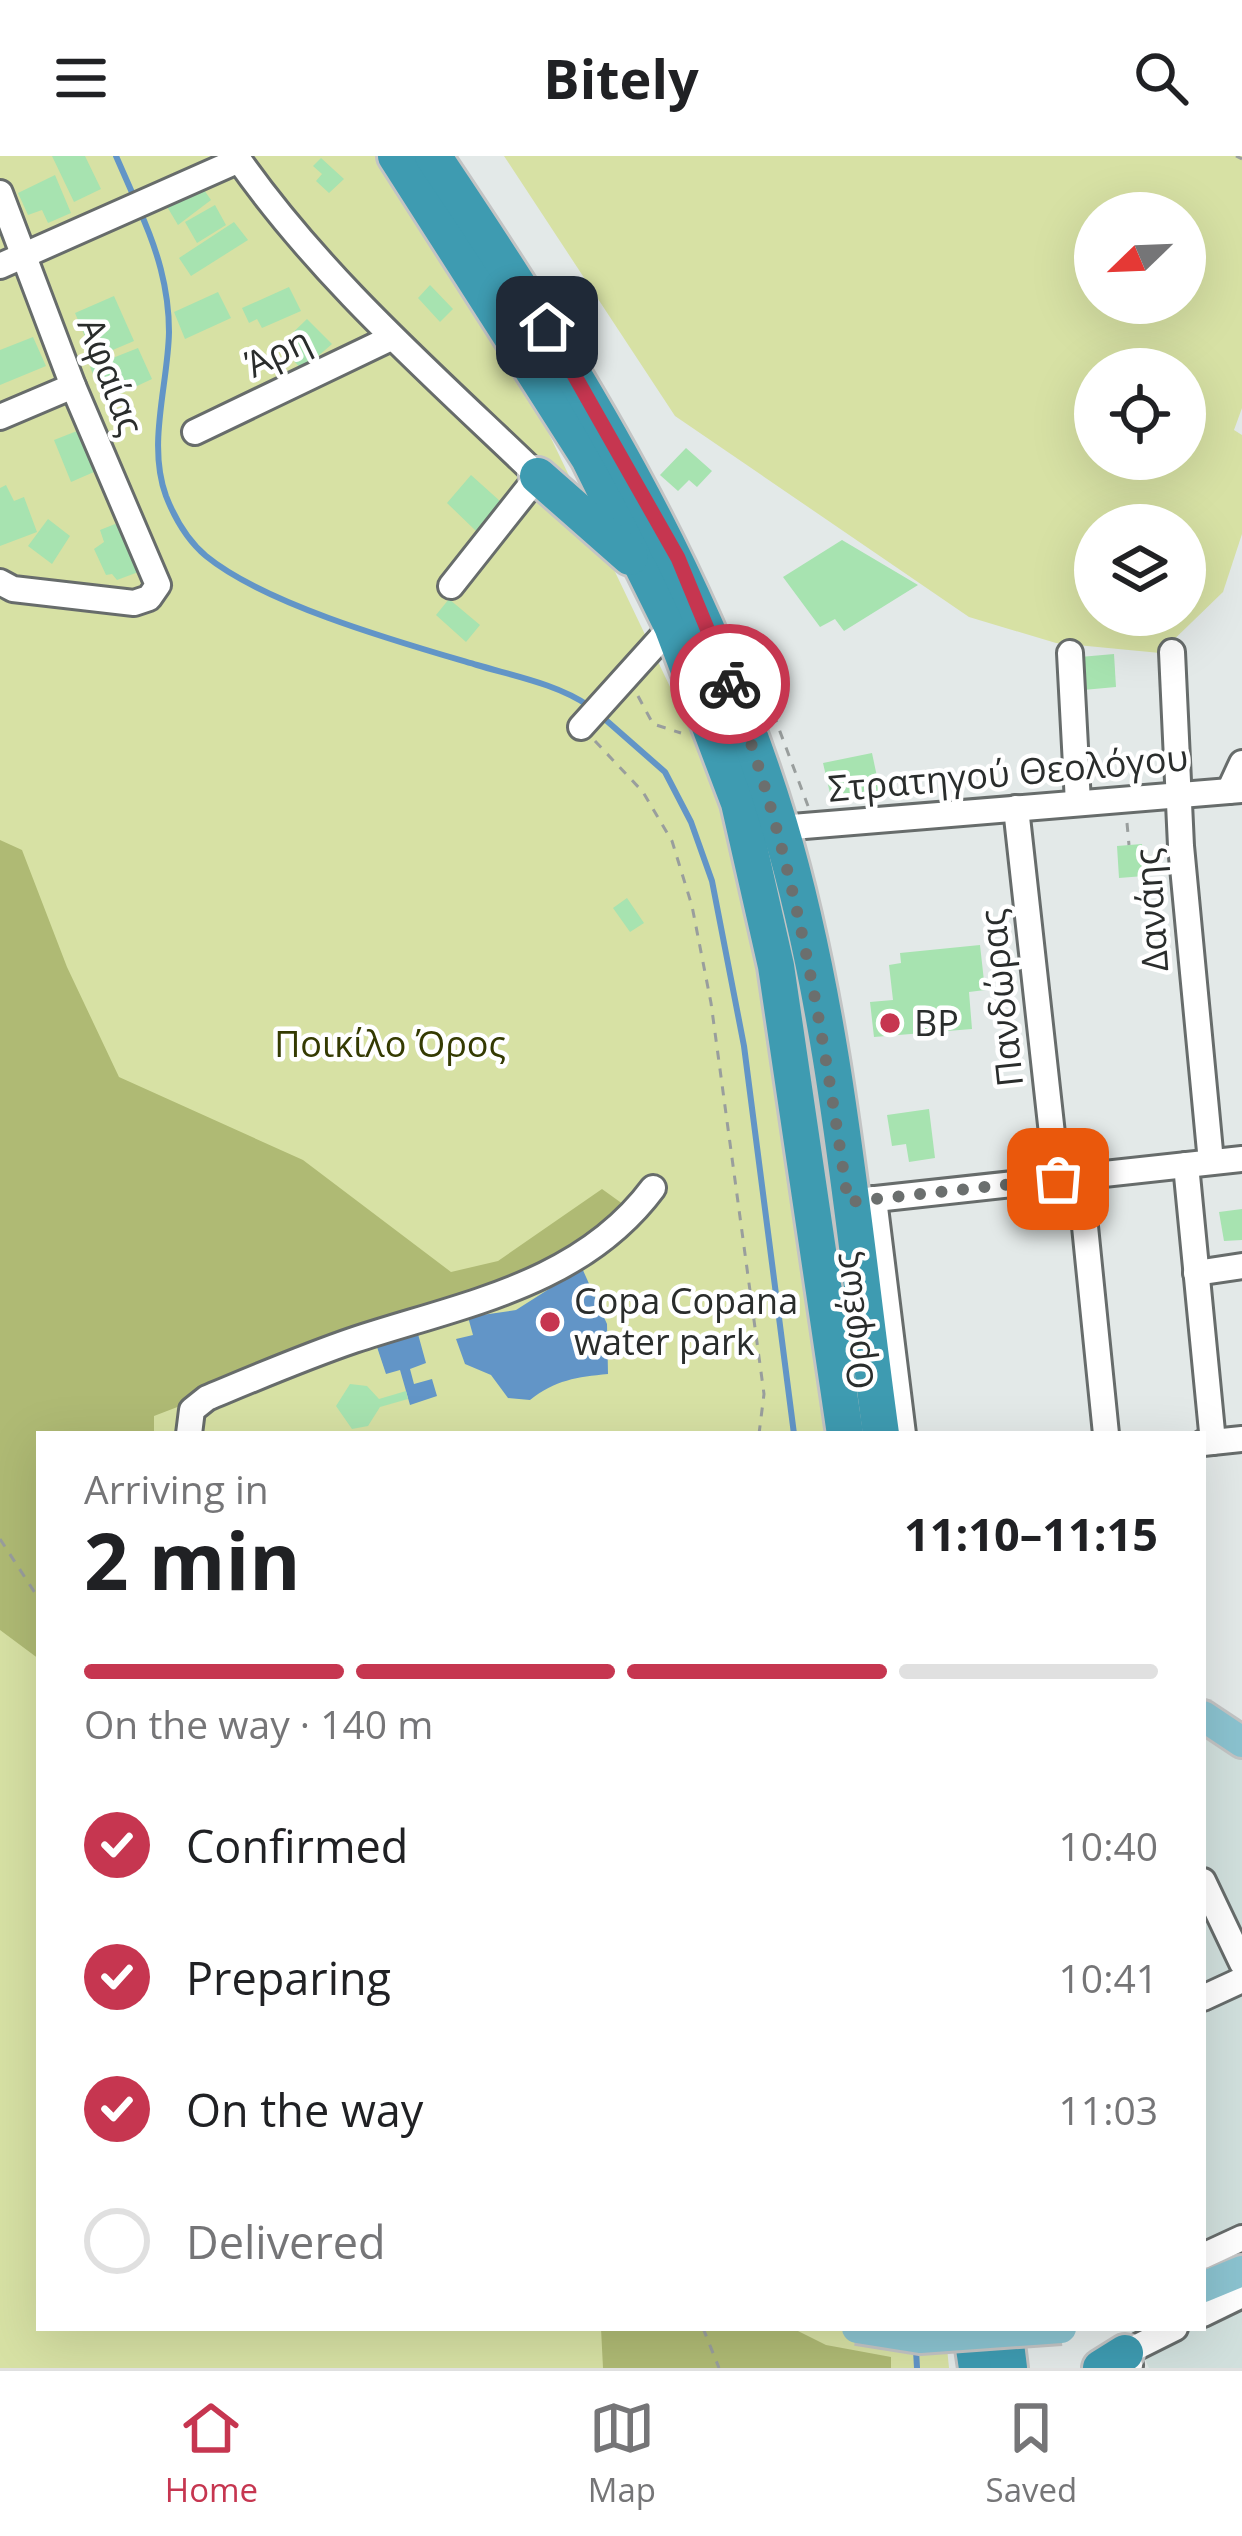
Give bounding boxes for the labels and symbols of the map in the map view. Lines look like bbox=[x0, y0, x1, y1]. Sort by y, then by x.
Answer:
north arrow bbox=[1074, 192, 1206, 324]
pin bbox=[496, 276, 598, 378]
street label: Αφαίας bbox=[67, 310, 156, 442]
street label: Άρη bbox=[237, 315, 318, 388]
courier bbox=[670, 624, 790, 744]
street label: Στρατηγού Θεολόγου bbox=[826, 732, 1190, 813]
street label: Δανάης bbox=[1122, 847, 1179, 973]
street label: Πανδώρας bbox=[967, 907, 1034, 1089]
place label: BP bbox=[914, 998, 959, 1047]
marker: BP bbox=[877, 1010, 903, 1036]
park label: Ποικίλο Όρος bbox=[274, 1019, 506, 1068]
pin bbox=[1007, 1128, 1109, 1230]
street label: Ορφέως bbox=[820, 1250, 885, 1392]
place label: Copa Copana water park bbox=[574, 1276, 798, 1366]
marker: Copa Copana water park bbox=[537, 1309, 563, 1335]

